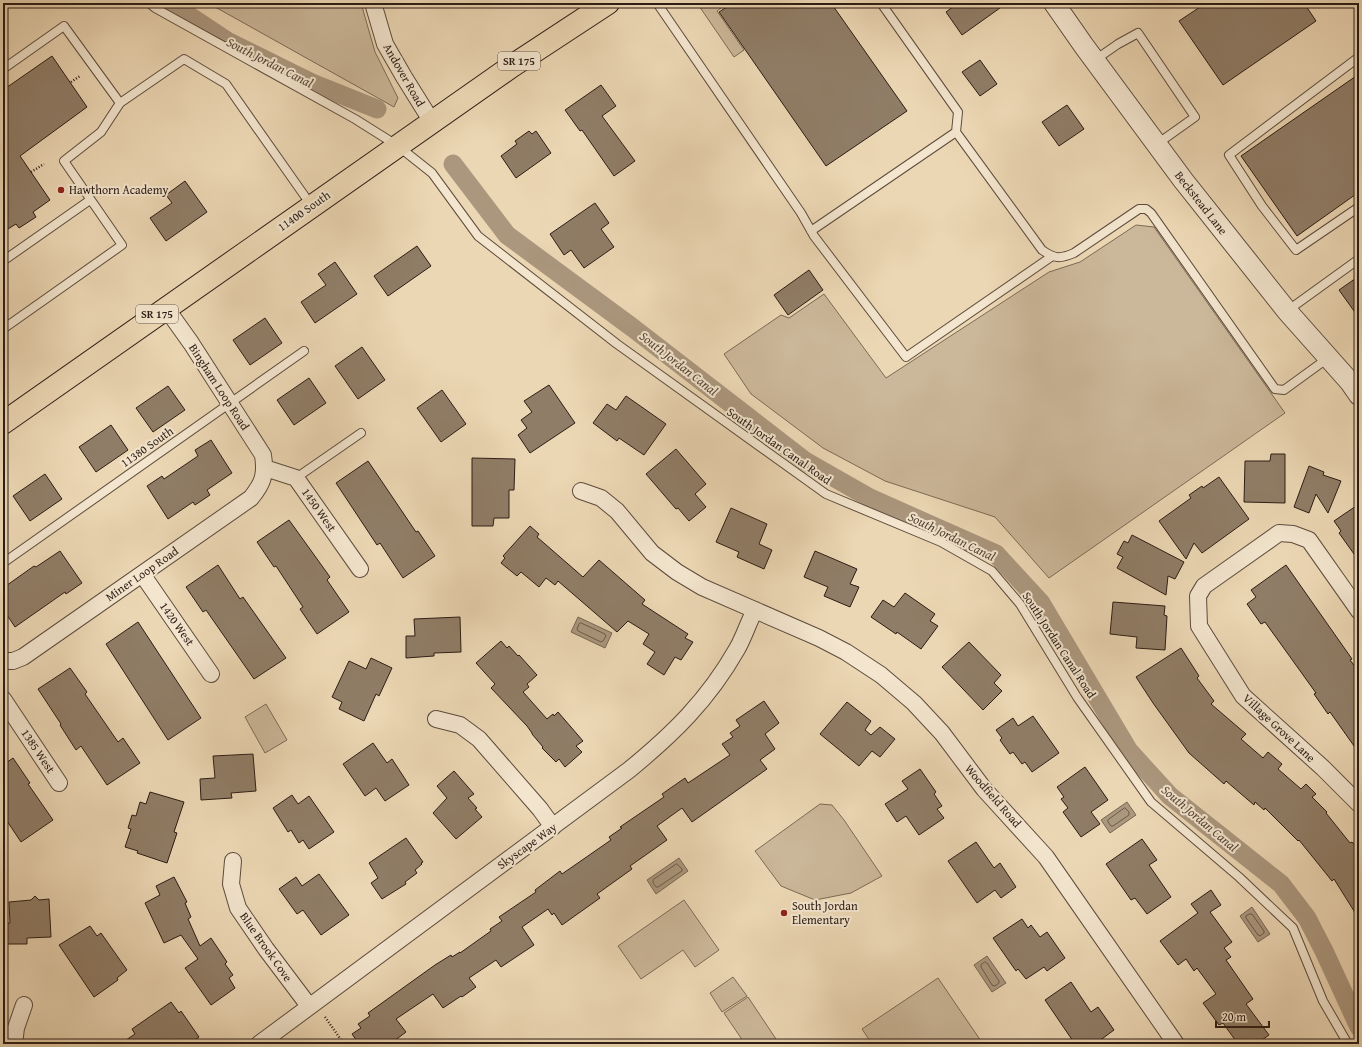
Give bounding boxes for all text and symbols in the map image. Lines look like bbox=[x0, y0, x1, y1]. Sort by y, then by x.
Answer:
water label: South Jordan Canal bbox=[223, 32, 316, 92]
street label: Andover Road bbox=[379, 40, 430, 110]
road number: SR 175 bbox=[498, 52, 540, 70]
street label: Beckstead Lane bbox=[1171, 167, 1232, 239]
place label: Hawthorn Academy bbox=[69, 181, 169, 198]
marker: Hawthorn Academy bbox=[56, 185, 66, 195]
street label: 11400 South bbox=[274, 186, 334, 235]
road number: SR 175 bbox=[136, 305, 178, 323]
water label: South Jordan Canal bbox=[635, 327, 722, 400]
street label: Bingham Loop Road bbox=[185, 340, 254, 434]
street label: South Jordan Canal Road bbox=[724, 403, 835, 488]
street label: 11380 South bbox=[117, 422, 177, 471]
street label: 1450 West bbox=[298, 484, 341, 536]
water label: South Jordan Canal bbox=[905, 507, 999, 566]
street label: Miner Loop Road bbox=[102, 542, 182, 605]
street label: South Jordan Canal Road bbox=[1019, 588, 1101, 702]
street label: 1420 West bbox=[156, 598, 199, 650]
street label: Village Grove Lane bbox=[1239, 690, 1320, 766]
street label: 1385 West bbox=[17, 725, 60, 777]
street label: Woodfield Road bbox=[961, 760, 1026, 831]
water label: South Jordan Canal bbox=[1157, 781, 1242, 856]
street label: Skyscape Way bbox=[493, 818, 560, 873]
place label: South Jordan Elementary bbox=[792, 897, 858, 928]
marker: South Jordan Elementary bbox=[779, 908, 789, 918]
street label: Blue Brook Cove bbox=[236, 909, 297, 985]
scale bar bbox=[1216, 1003, 1269, 1029]
text: 20 m bbox=[1222, 1008, 1246, 1025]

